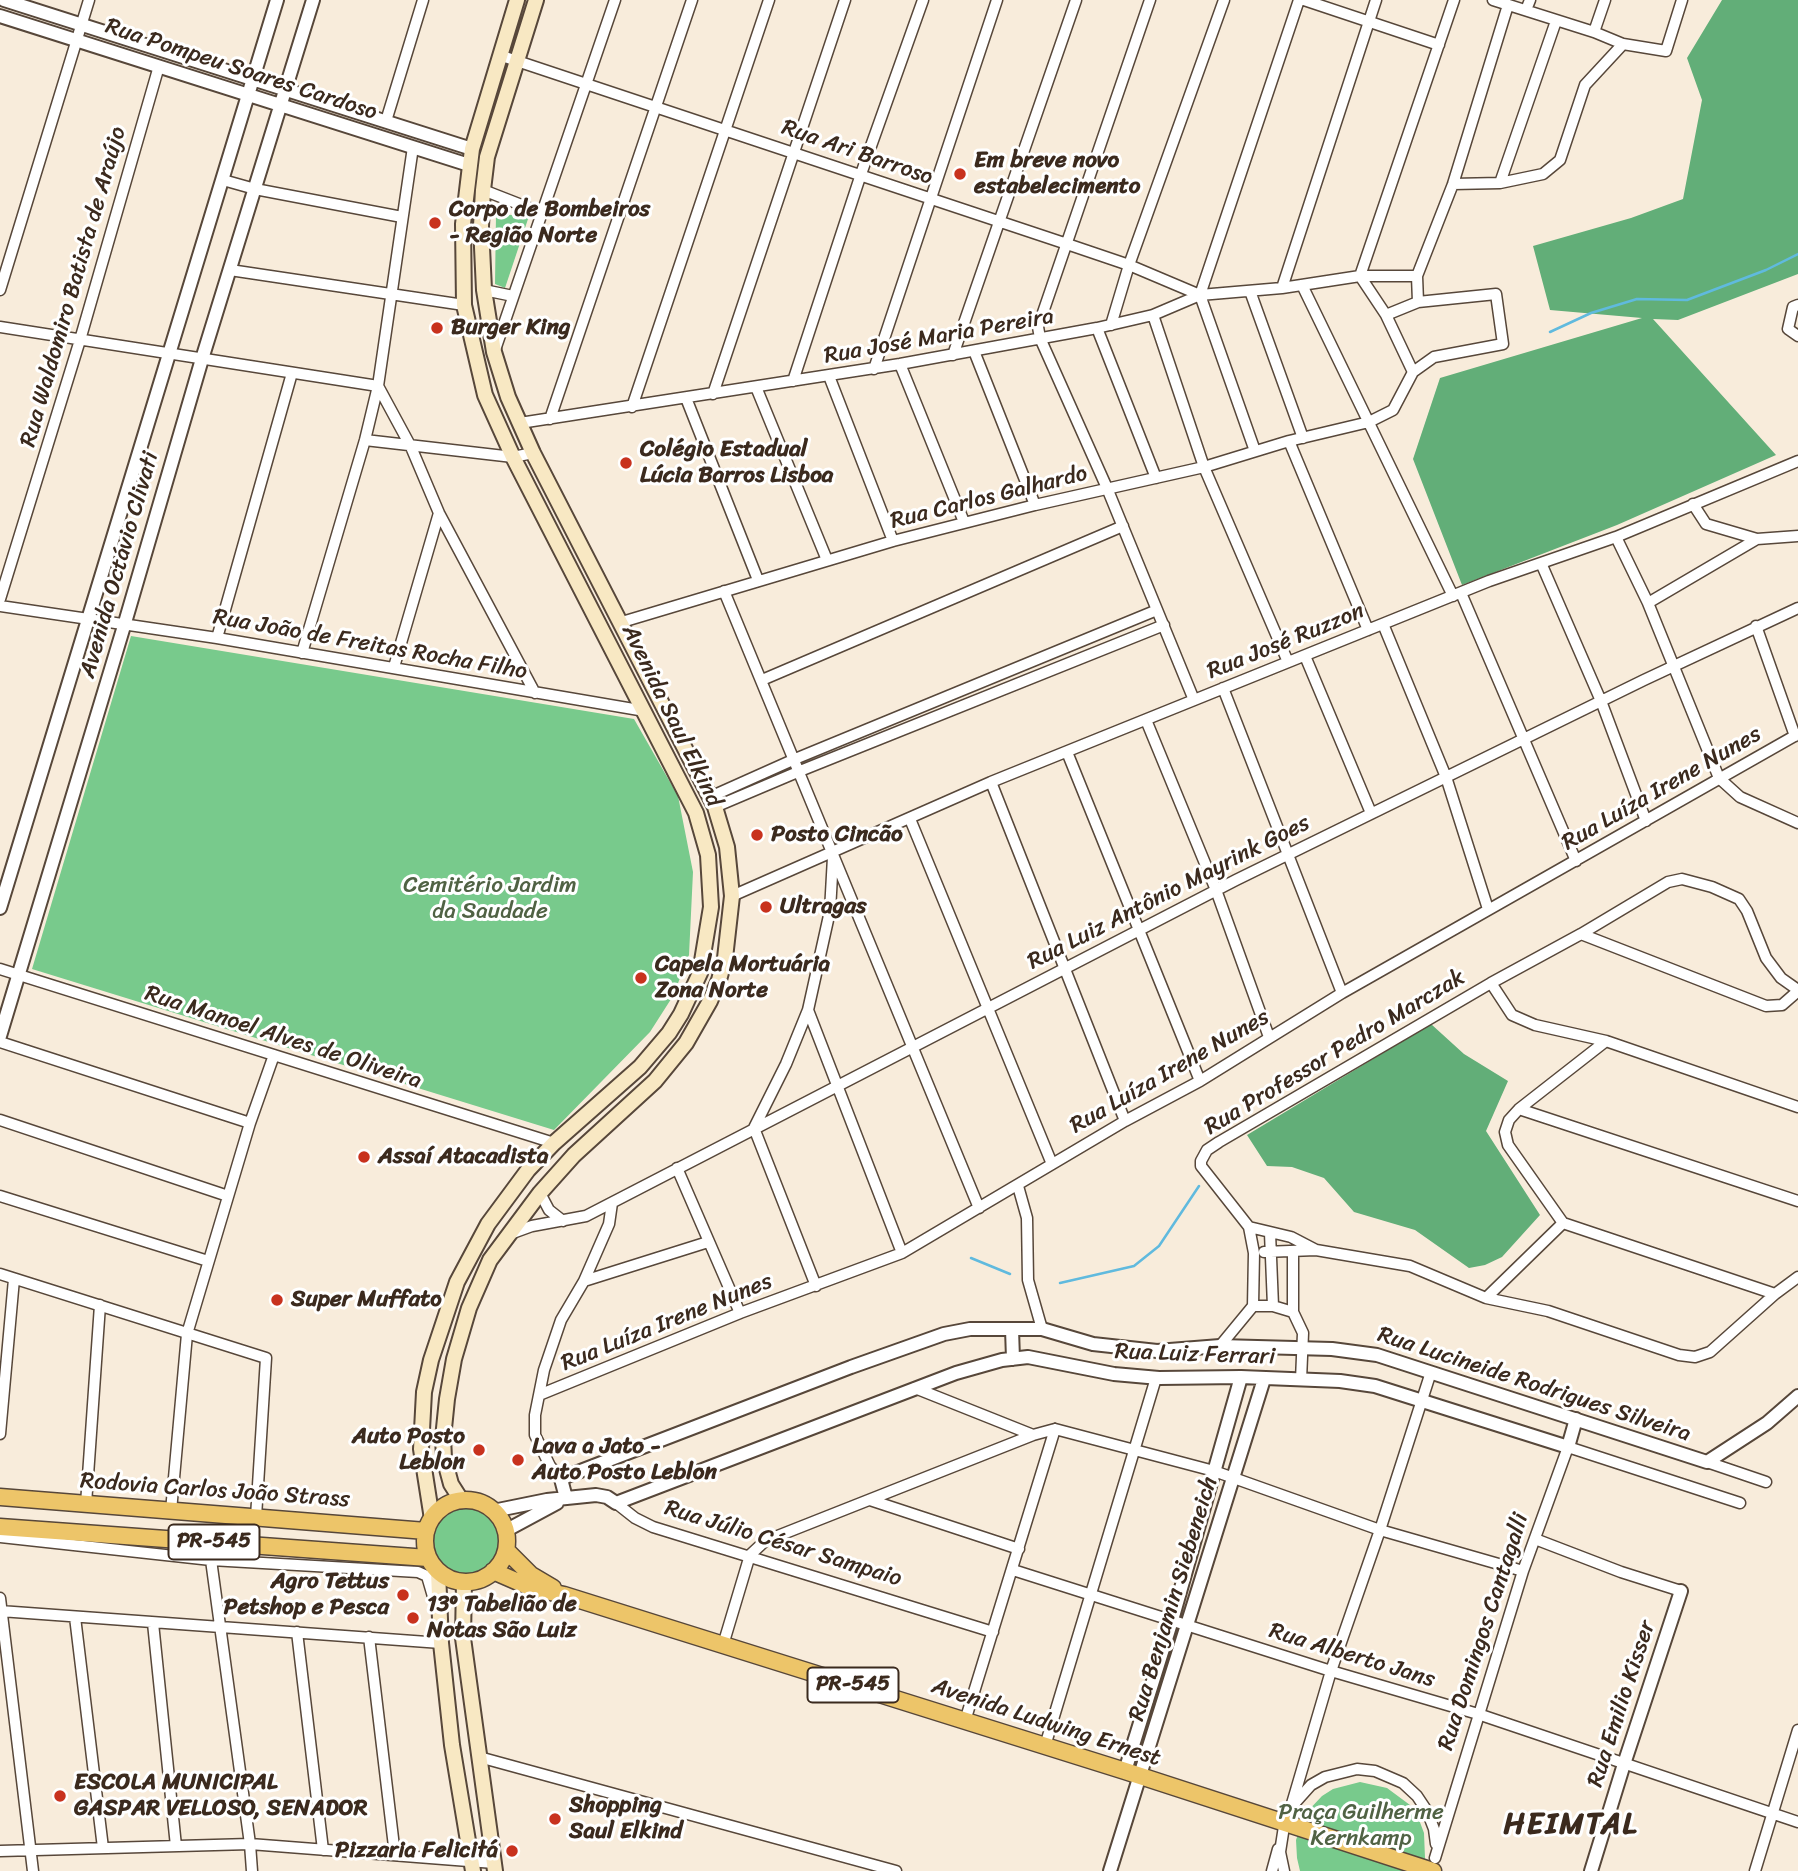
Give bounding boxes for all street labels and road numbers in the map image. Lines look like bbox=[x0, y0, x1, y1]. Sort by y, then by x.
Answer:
street label: Rua Pompeu Soares Cardoso bbox=[102, 13, 380, 127]
street label: Rua Ari Barroso bbox=[778, 114, 936, 192]
street label: Rua Waldomiro Batista de Araújo bbox=[15, 124, 133, 450]
street label: Rua José Maria Pereira bbox=[822, 303, 1056, 371]
street label: Avenida Octávio Clivati bbox=[75, 449, 165, 681]
street label: Rua Carlos Galhardo bbox=[888, 460, 1090, 536]
street label: Rua José Ruzzon bbox=[1203, 598, 1369, 686]
street label: Rua João de Freitas Rocha Filho bbox=[211, 604, 529, 686]
street label: Avenida Saul Elkind bbox=[615, 620, 727, 812]
street label: Rua Luíza Irene Nunes bbox=[1558, 721, 1766, 857]
street label: Rua Luiz Antônio Mayrink Goes bbox=[1023, 810, 1315, 976]
street label: Rua Professor Pedro Marczak bbox=[1200, 964, 1470, 1142]
street label: Rua Manoel Alves de Oliveira bbox=[141, 980, 425, 1096]
street label: Rua Luíza Irene Nunes bbox=[1066, 1004, 1274, 1140]
street label: Rua Luíza Irene Nunes bbox=[557, 1268, 777, 1378]
street label: Rua Lucineide Rodrigues Silveira bbox=[1374, 1321, 1694, 1449]
street label: Rua Luiz Ferrari bbox=[1114, 1338, 1276, 1372]
street label: Rodovia Carlos João Strass bbox=[79, 1468, 351, 1514]
street label: Rua Benjamin Siebeneich bbox=[1124, 1473, 1224, 1725]
street label: Rua Júlio César Sampaio bbox=[661, 1495, 905, 1593]
street label: Rua Domingos Cantagalli bbox=[1433, 1510, 1535, 1754]
road number: PR-545 bbox=[168, 1524, 260, 1560]
street label: Rua Emilio Kisser bbox=[1582, 1617, 1662, 1791]
street label: Rua Alberto Jans bbox=[1266, 1618, 1438, 1694]
road number: PR-545 bbox=[808, 1668, 898, 1702]
street label: Avenida Ludwing Ernest bbox=[928, 1673, 1164, 1773]

